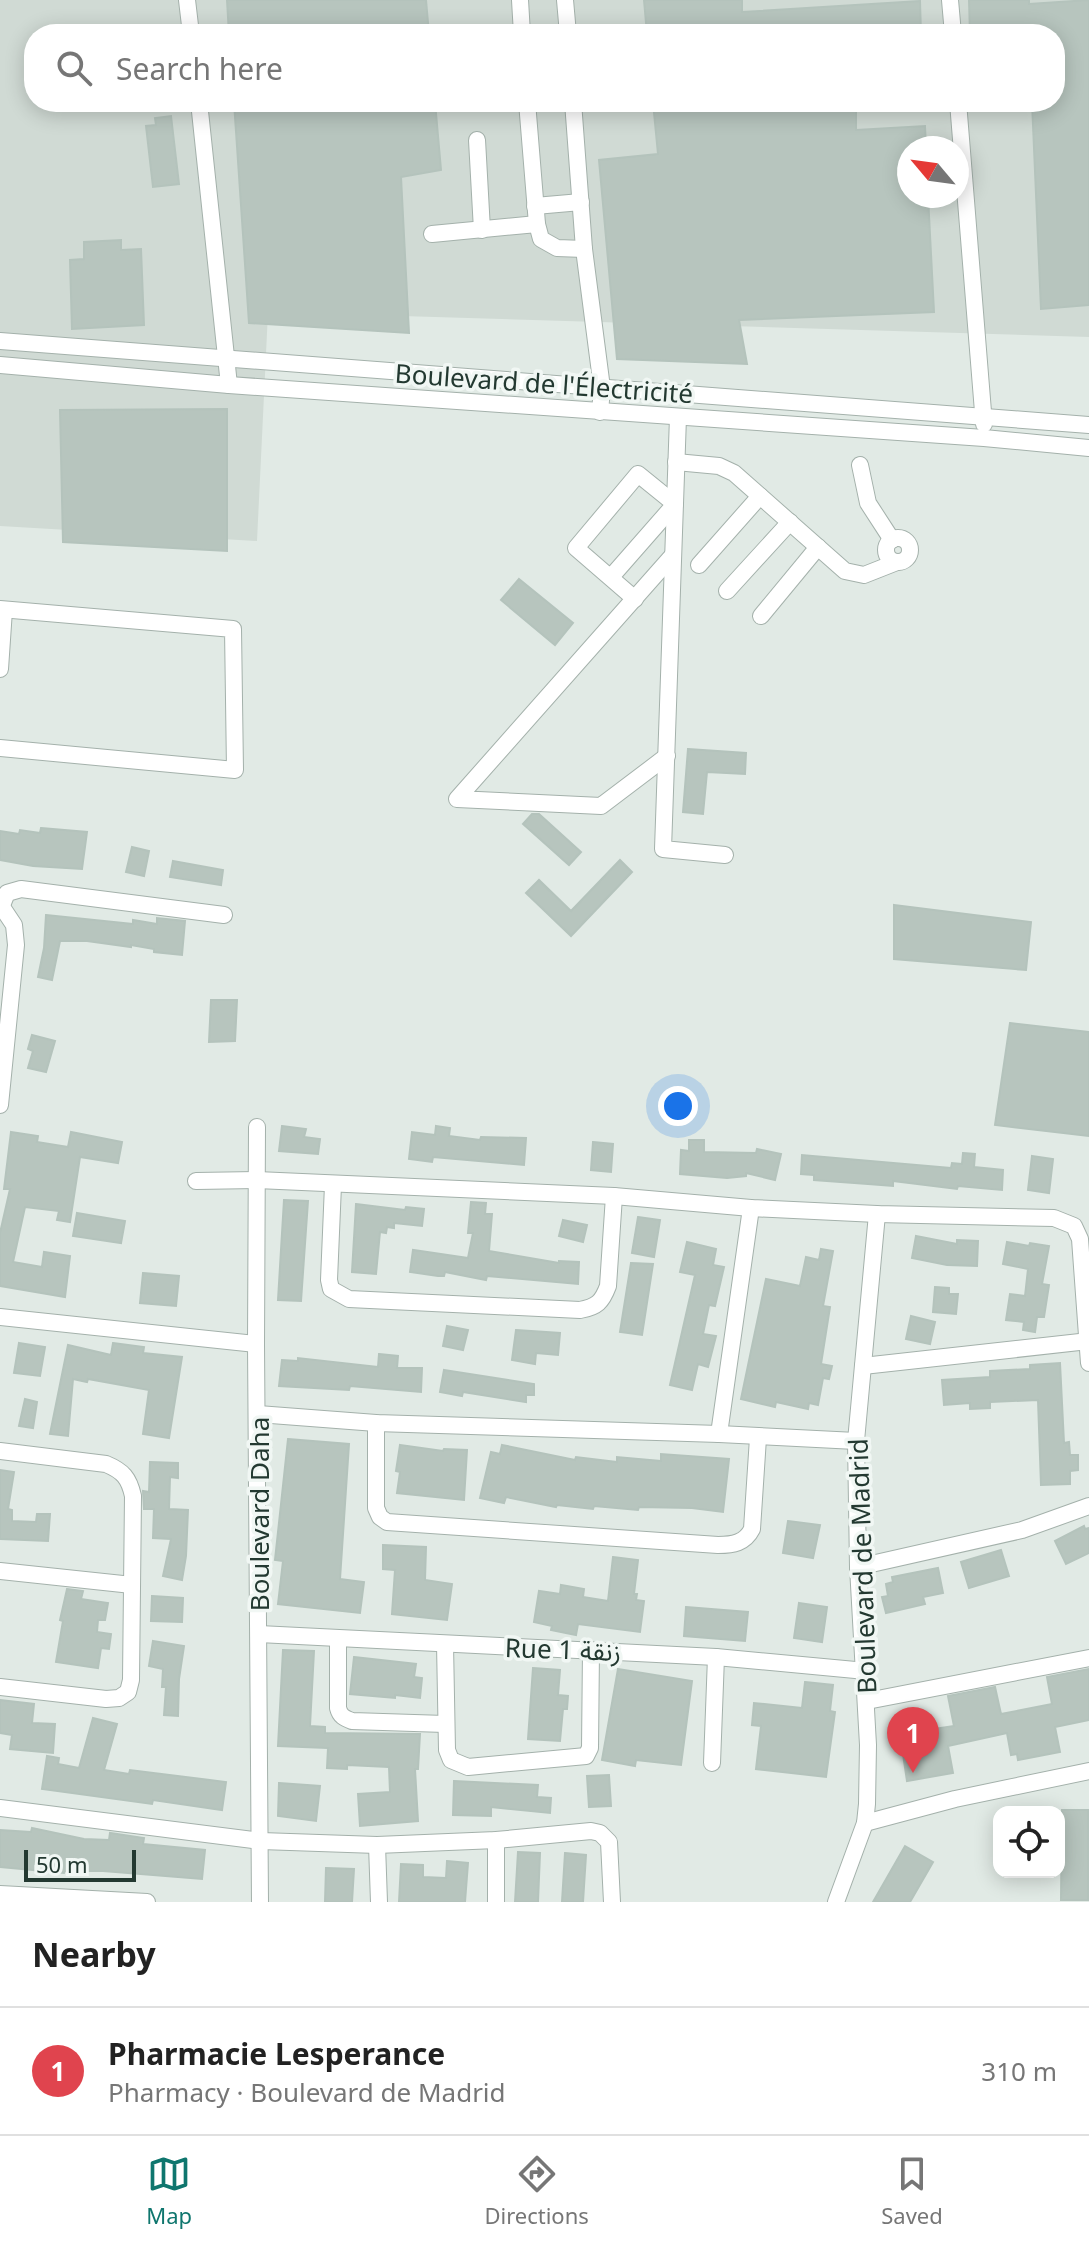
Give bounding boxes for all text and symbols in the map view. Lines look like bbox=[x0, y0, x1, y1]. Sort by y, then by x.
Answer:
search box bbox=[24, 24, 1065, 112]
icon: search bbox=[52, 46, 96, 90]
text: Search here bbox=[116, 48, 283, 89]
north arrow bbox=[897, 136, 969, 208]
street label: Boulevard de l'Électricité bbox=[394, 355, 694, 411]
your location bbox=[658, 1086, 698, 1126]
street label: Boulevard Daha bbox=[241, 1417, 277, 1611]
street label: Boulevard de Madrid bbox=[840, 1438, 884, 1694]
street label: Rue 1 زنقة bbox=[504, 1629, 622, 1669]
pin: 1 bbox=[887, 1707, 939, 1773]
map controls bbox=[993, 1806, 1065, 1878]
button: locate bbox=[993, 1806, 1065, 1878]
scale bar bbox=[24, 1846, 136, 1882]
text: 50 m bbox=[36, 1849, 87, 1879]
text: Nearby bbox=[32, 1931, 156, 1977]
text: Pharmacie Lesperance bbox=[108, 2033, 445, 2074]
text: 1 bbox=[51, 2053, 65, 2089]
text: 310 m bbox=[981, 2053, 1057, 2089]
text: Pharmacy · Boulevard de Madrid bbox=[108, 2074, 506, 2110]
tab: Map bbox=[146, 2152, 192, 2230]
tab: Directions bbox=[484, 2152, 589, 2230]
tab: Saved bbox=[881, 2152, 943, 2230]

